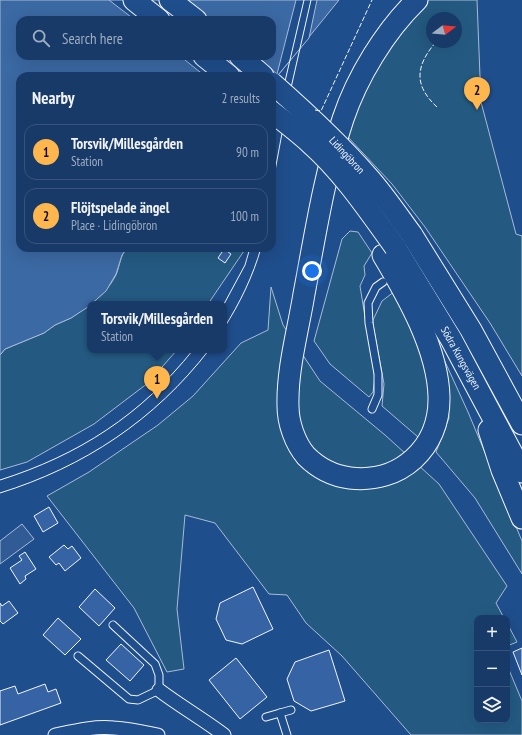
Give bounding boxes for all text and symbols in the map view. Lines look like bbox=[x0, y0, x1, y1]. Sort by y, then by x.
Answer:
north arrow bbox=[426, 12, 462, 48]
search box bbox=[16, 16, 276, 60]
icon: search bbox=[30, 27, 52, 49]
text: Search here bbox=[62, 29, 123, 48]
pin: 2 bbox=[464, 77, 490, 110]
text: Nearby bbox=[32, 87, 75, 109]
text: 2 results bbox=[221, 90, 260, 107]
street label: Lidingöbron bbox=[326, 133, 368, 177]
text: Torsvik/Millesgården bbox=[71, 134, 183, 153]
text: 1 bbox=[43, 144, 49, 161]
text: 90 m bbox=[236, 144, 259, 161]
text: Station bbox=[71, 153, 103, 170]
text: Flöjtspelade ängel bbox=[71, 198, 169, 217]
text: 2 bbox=[43, 208, 49, 225]
text: 100 m bbox=[230, 208, 259, 225]
text: Place · Lidingöbron bbox=[71, 217, 157, 234]
your location bbox=[302, 261, 322, 281]
popup bbox=[87, 301, 227, 353]
text: Torsvik/Millesgården bbox=[101, 309, 213, 328]
street label: Södra Kungsvägen bbox=[438, 324, 484, 392]
text: Station bbox=[101, 328, 133, 345]
pin: 1 bbox=[144, 366, 170, 399]
map controls bbox=[474, 615, 510, 723]
button: + bbox=[474, 615, 510, 651]
button: − bbox=[474, 651, 510, 687]
button: layers bbox=[474, 687, 510, 723]

